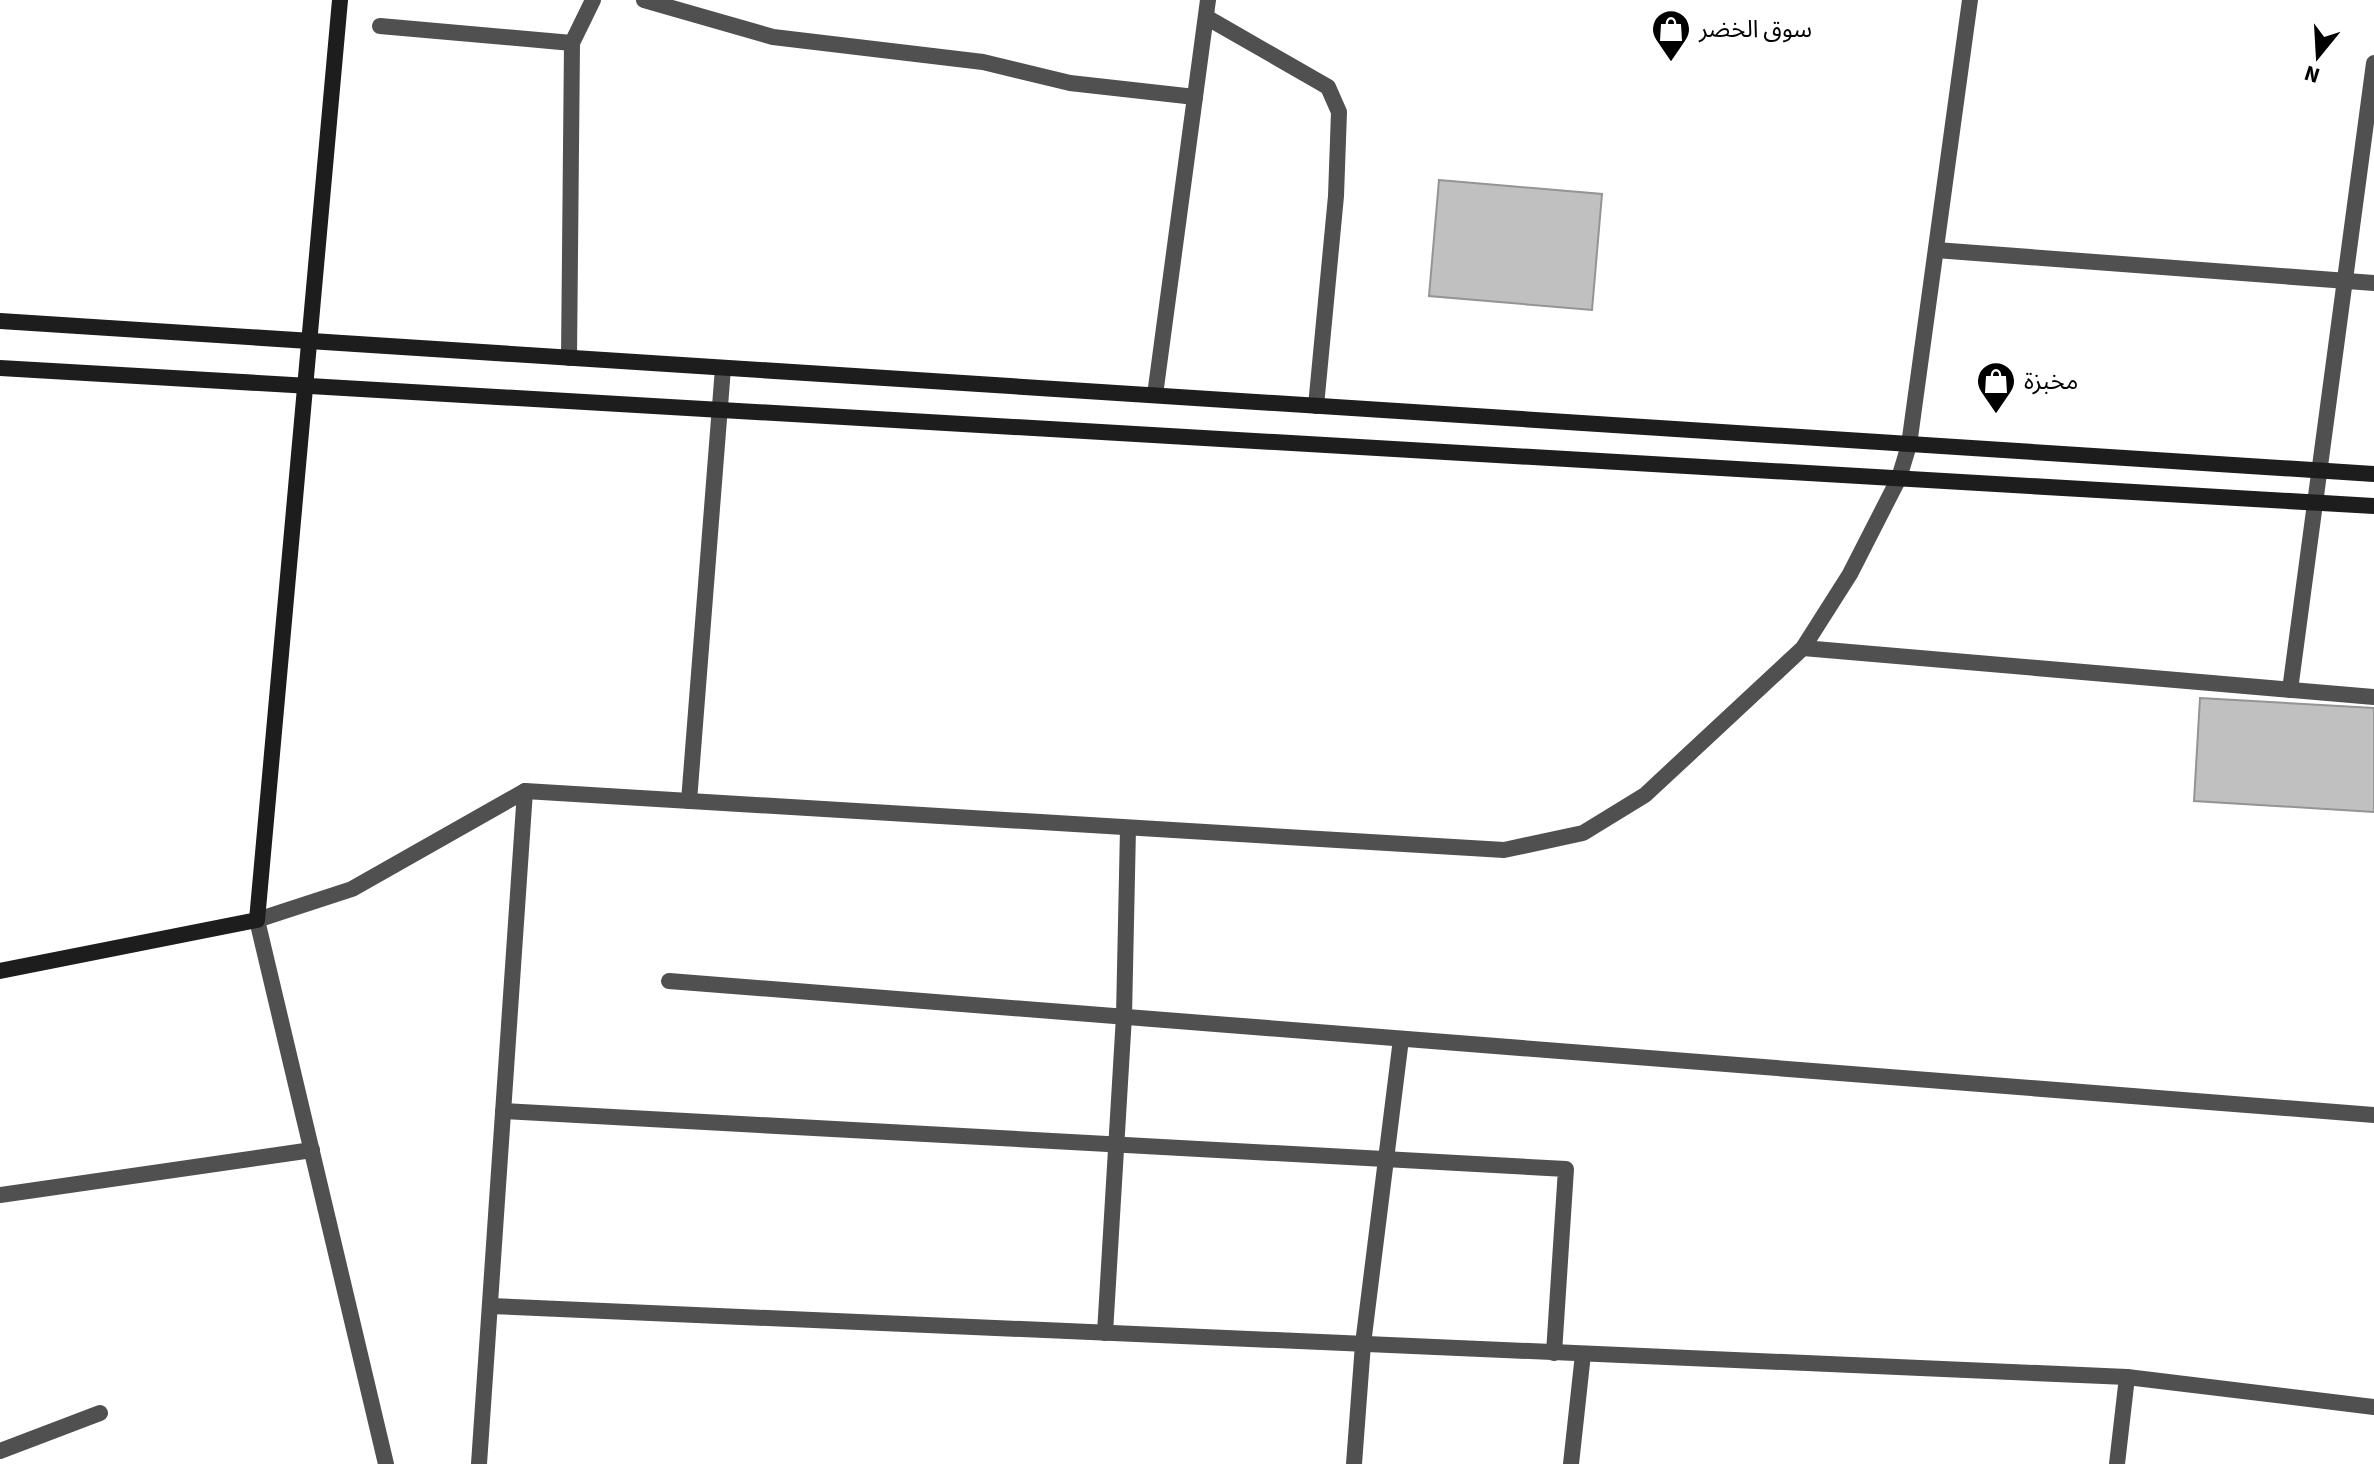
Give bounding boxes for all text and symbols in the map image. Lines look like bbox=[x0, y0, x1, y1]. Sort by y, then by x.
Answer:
shop icon: سوق الخضر bbox=[1650, 8, 1692, 63]
place label: سوق الخضر bbox=[1698, 12, 1812, 47]
north arrow bbox=[2278, 16, 2358, 96]
text: N bbox=[2300, 57, 2324, 92]
shop icon: مخبزة bbox=[1975, 360, 2017, 415]
place label: مخبزة bbox=[2024, 364, 2078, 399]

